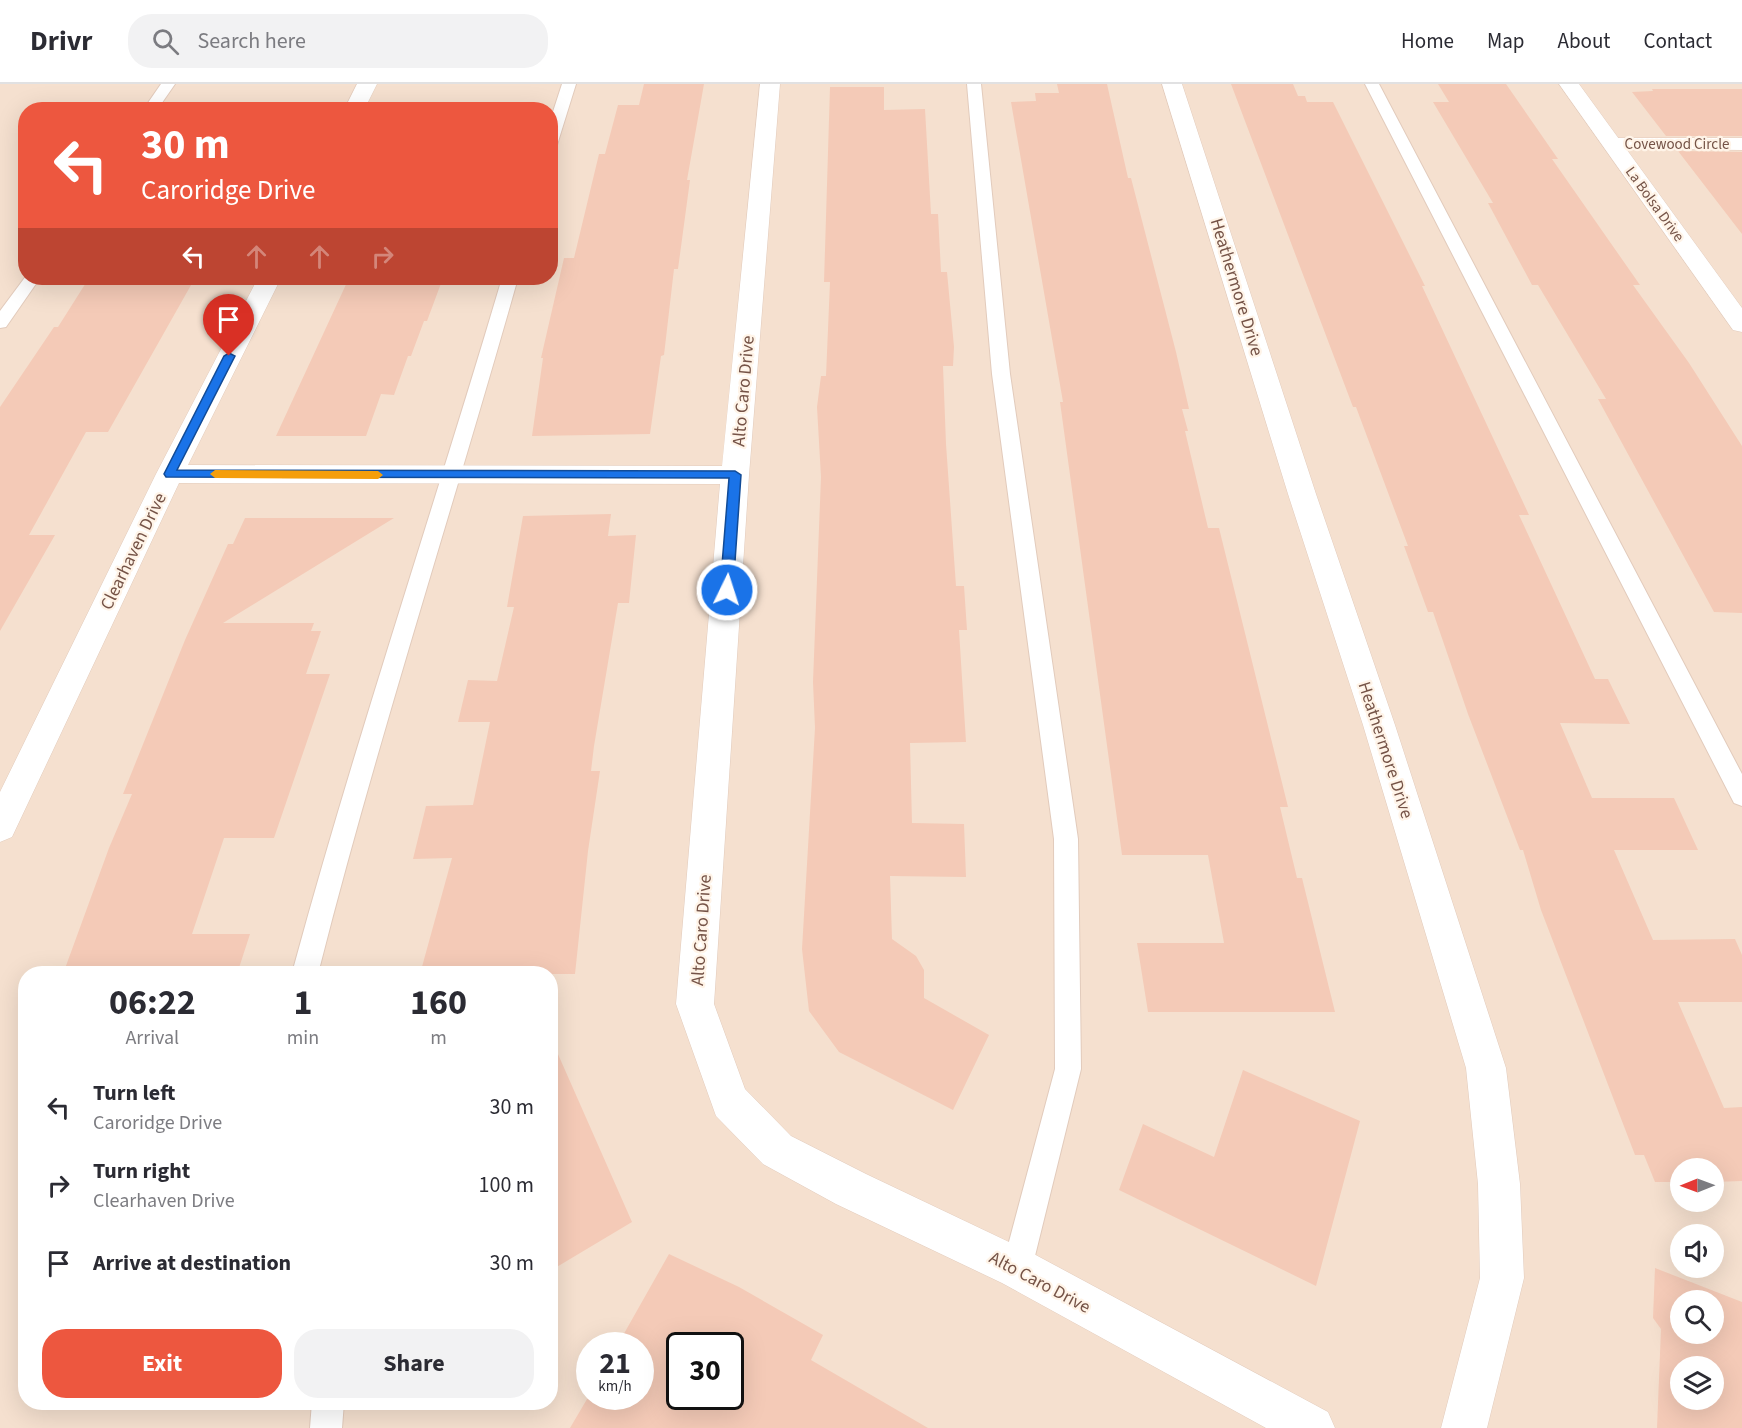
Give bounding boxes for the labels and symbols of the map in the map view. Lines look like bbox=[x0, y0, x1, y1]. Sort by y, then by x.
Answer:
street label: Covewood Circle bbox=[1625, 134, 1729, 155]
street label: La Bolsa Drive bbox=[1620, 163, 1689, 246]
street label: Heathermore Drive bbox=[1204, 215, 1269, 359]
pin bbox=[203, 294, 254, 356]
street label: Alto Caro Drive bbox=[726, 334, 761, 448]
street label: Clearhaven Drive bbox=[94, 488, 173, 614]
position arrow bbox=[695, 558, 759, 622]
street label: Heathermore Drive bbox=[1352, 678, 1419, 822]
street label: Alto Caro Drive bbox=[685, 874, 718, 986]
north arrow bbox=[1670, 1158, 1724, 1212]
street label: Alto Caro Drive bbox=[985, 1245, 1095, 1320]
speed limit sign: 30 bbox=[666, 1332, 744, 1410]

